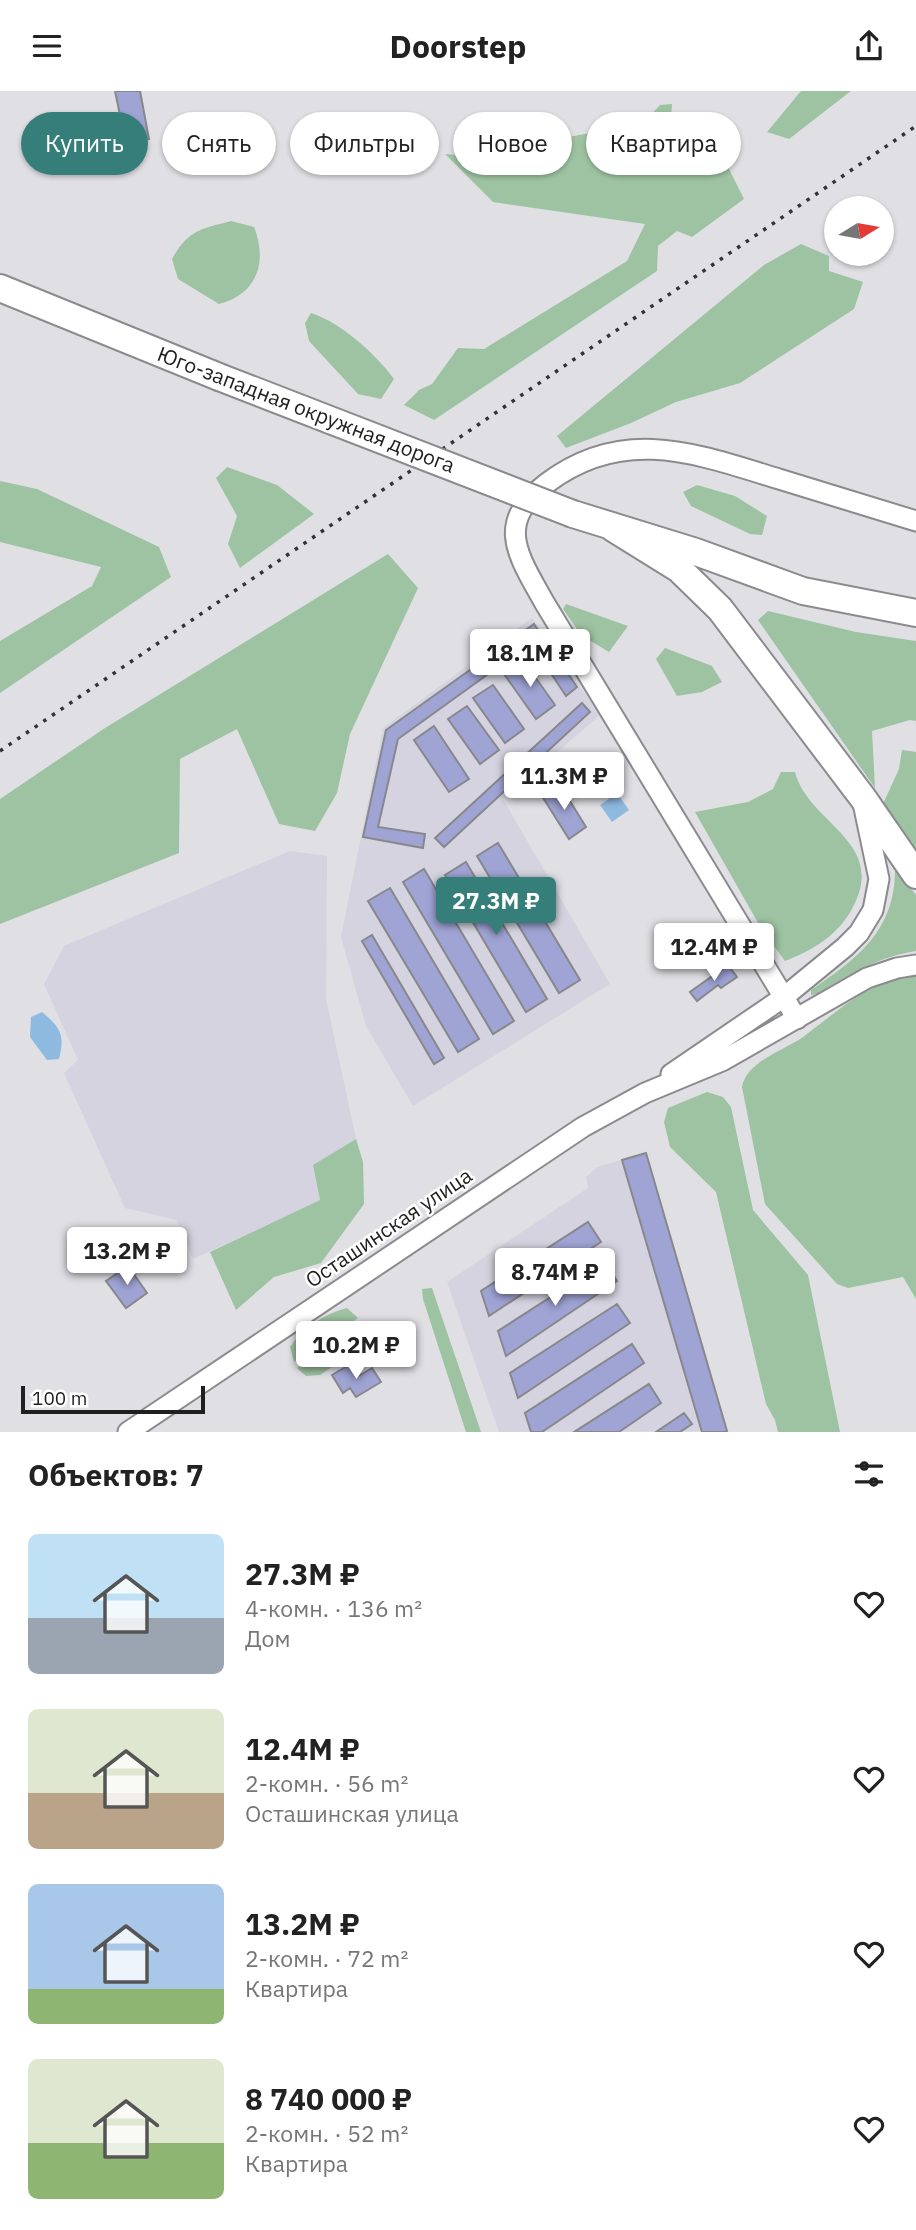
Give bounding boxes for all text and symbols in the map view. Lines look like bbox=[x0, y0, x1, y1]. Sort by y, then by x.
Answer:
text: Doorstep bbox=[390, 25, 526, 67]
icon: menu bbox=[28, 27, 66, 65]
icon: share bbox=[850, 27, 888, 65]
chip: Купить bbox=[21, 112, 148, 175]
chip: Снять bbox=[162, 112, 276, 175]
chip: Фильтры bbox=[290, 112, 439, 175]
chip: Новое bbox=[453, 112, 572, 175]
chip: Квартира bbox=[586, 112, 741, 175]
north arrow bbox=[824, 196, 894, 266]
map controls bbox=[824, 196, 894, 266]
street label: Юго-западная окружная дорога bbox=[154, 339, 459, 479]
pin: 18.1M ₽ bbox=[465, 629, 595, 689]
text: 18.1M ₽ bbox=[486, 637, 574, 667]
pin: 11.3M ₽ bbox=[499, 753, 629, 812]
text: 11.3M ₽ bbox=[520, 760, 608, 790]
pin: 27.3M ₽ bbox=[431, 877, 561, 937]
text: 27.3M ₽ bbox=[452, 885, 540, 915]
pin: 12.4M ₽ bbox=[649, 923, 779, 983]
text: 12.4M ₽ bbox=[670, 931, 758, 961]
street label: Осташинская улица bbox=[300, 1161, 477, 1293]
pin: 13.2M ₽ bbox=[62, 1227, 192, 1287]
text: 13.2M ₽ bbox=[83, 1235, 171, 1265]
pin: 8.74M ₽ bbox=[490, 1249, 620, 1308]
text: 8.74M ₽ bbox=[511, 1256, 599, 1286]
pin: 10.2M ₽ bbox=[291, 1321, 421, 1381]
text: 10.2M ₽ bbox=[312, 1329, 400, 1359]
scale bar bbox=[21, 1383, 205, 1415]
text: 100 m bbox=[32, 1386, 87, 1410]
text: Объектов: 7 bbox=[28, 1455, 204, 1494]
icon: filters bbox=[850, 1455, 888, 1493]
text: 27.3M ₽ bbox=[245, 1554, 360, 1593]
icon: home bbox=[84, 1562, 168, 1646]
icon: heart bbox=[850, 1585, 888, 1623]
text: 4-комн. · 136 m² bbox=[245, 1593, 422, 1623]
text: Дом bbox=[245, 1623, 290, 1653]
text: 12.4M ₽ bbox=[245, 1729, 360, 1768]
icon: home bbox=[84, 1737, 168, 1821]
icon: heart bbox=[850, 1760, 888, 1798]
text: 2-комн. · 56 m² bbox=[245, 1768, 408, 1798]
text: Осташинская улица bbox=[245, 1798, 459, 1828]
text: 13.2M ₽ bbox=[245, 1904, 360, 1943]
icon: home bbox=[84, 1912, 168, 1996]
icon: heart bbox=[850, 1935, 888, 1973]
text: 2-комн. · 72 m² bbox=[245, 1943, 408, 1973]
text: Квартира bbox=[245, 1973, 348, 2003]
text: 8 740 000 ₽ bbox=[245, 2079, 412, 2118]
icon: home bbox=[84, 2087, 168, 2171]
icon: heart bbox=[850, 2110, 888, 2148]
text: 2-комн. · 52 m² bbox=[245, 2118, 408, 2148]
text: Квартира bbox=[245, 2148, 348, 2178]

